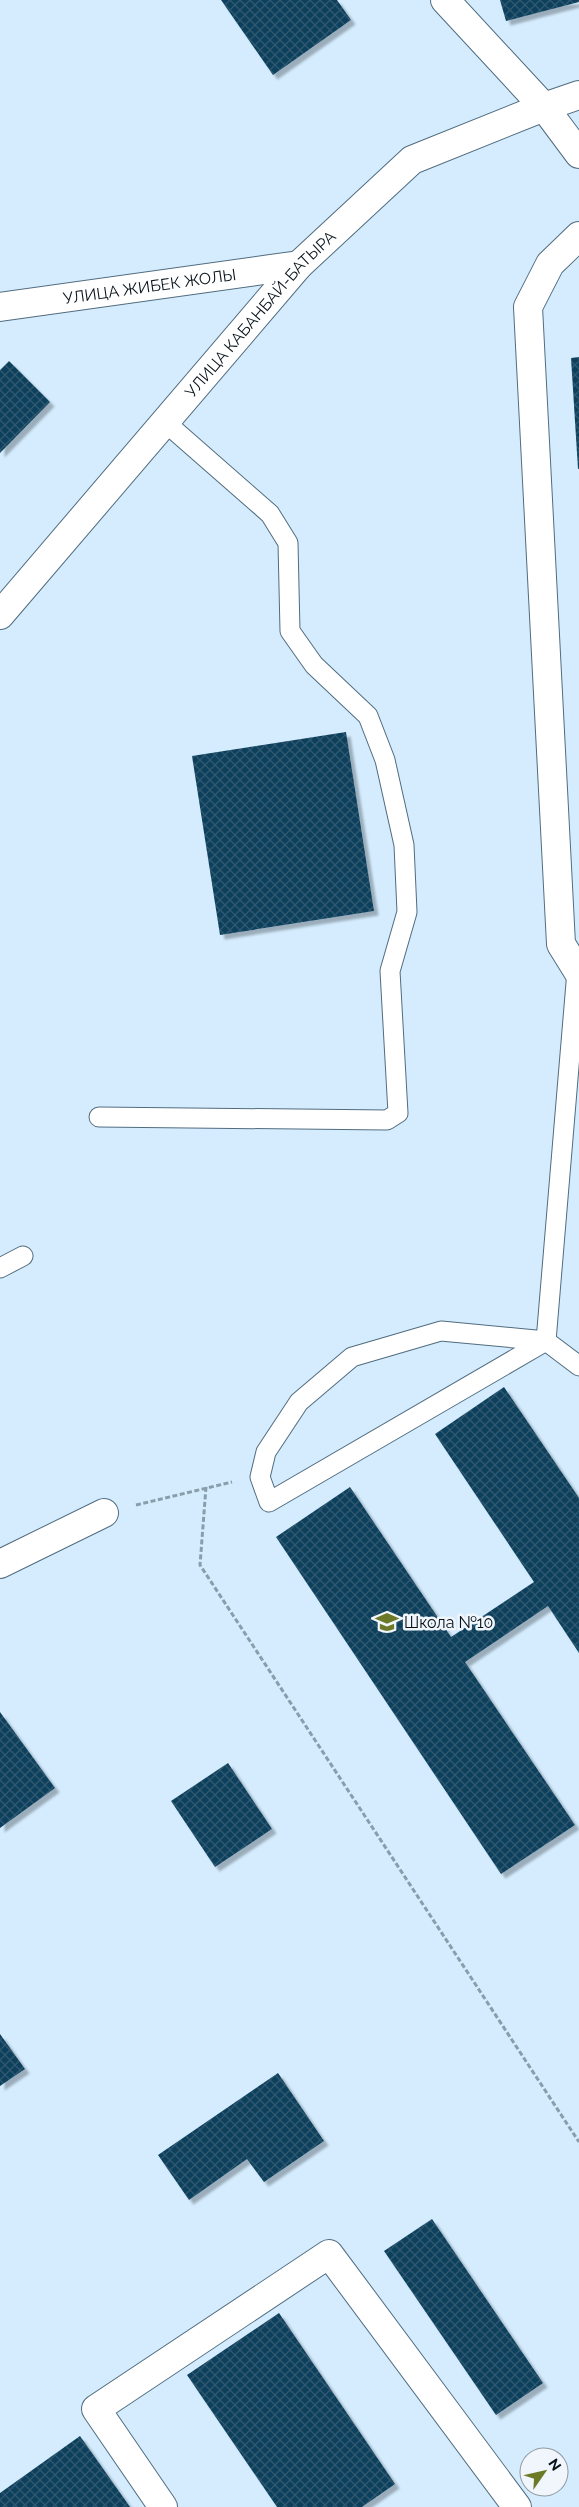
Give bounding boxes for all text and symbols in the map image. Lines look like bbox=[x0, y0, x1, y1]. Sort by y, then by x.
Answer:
street label: УЛИЦА КАБАНБАЙ-БАТЫРА bbox=[181, 227, 340, 401]
street label: УЛИЦА ЖИБЕК ЖОЛЫ bbox=[62, 265, 237, 308]
school or university icon: Школа №10 bbox=[374, 1609, 400, 1635]
place label: Школа №10 bbox=[404, 1613, 493, 1632]
north arrow bbox=[519, 2447, 569, 2497]
text: N bbox=[545, 2456, 564, 2474]

